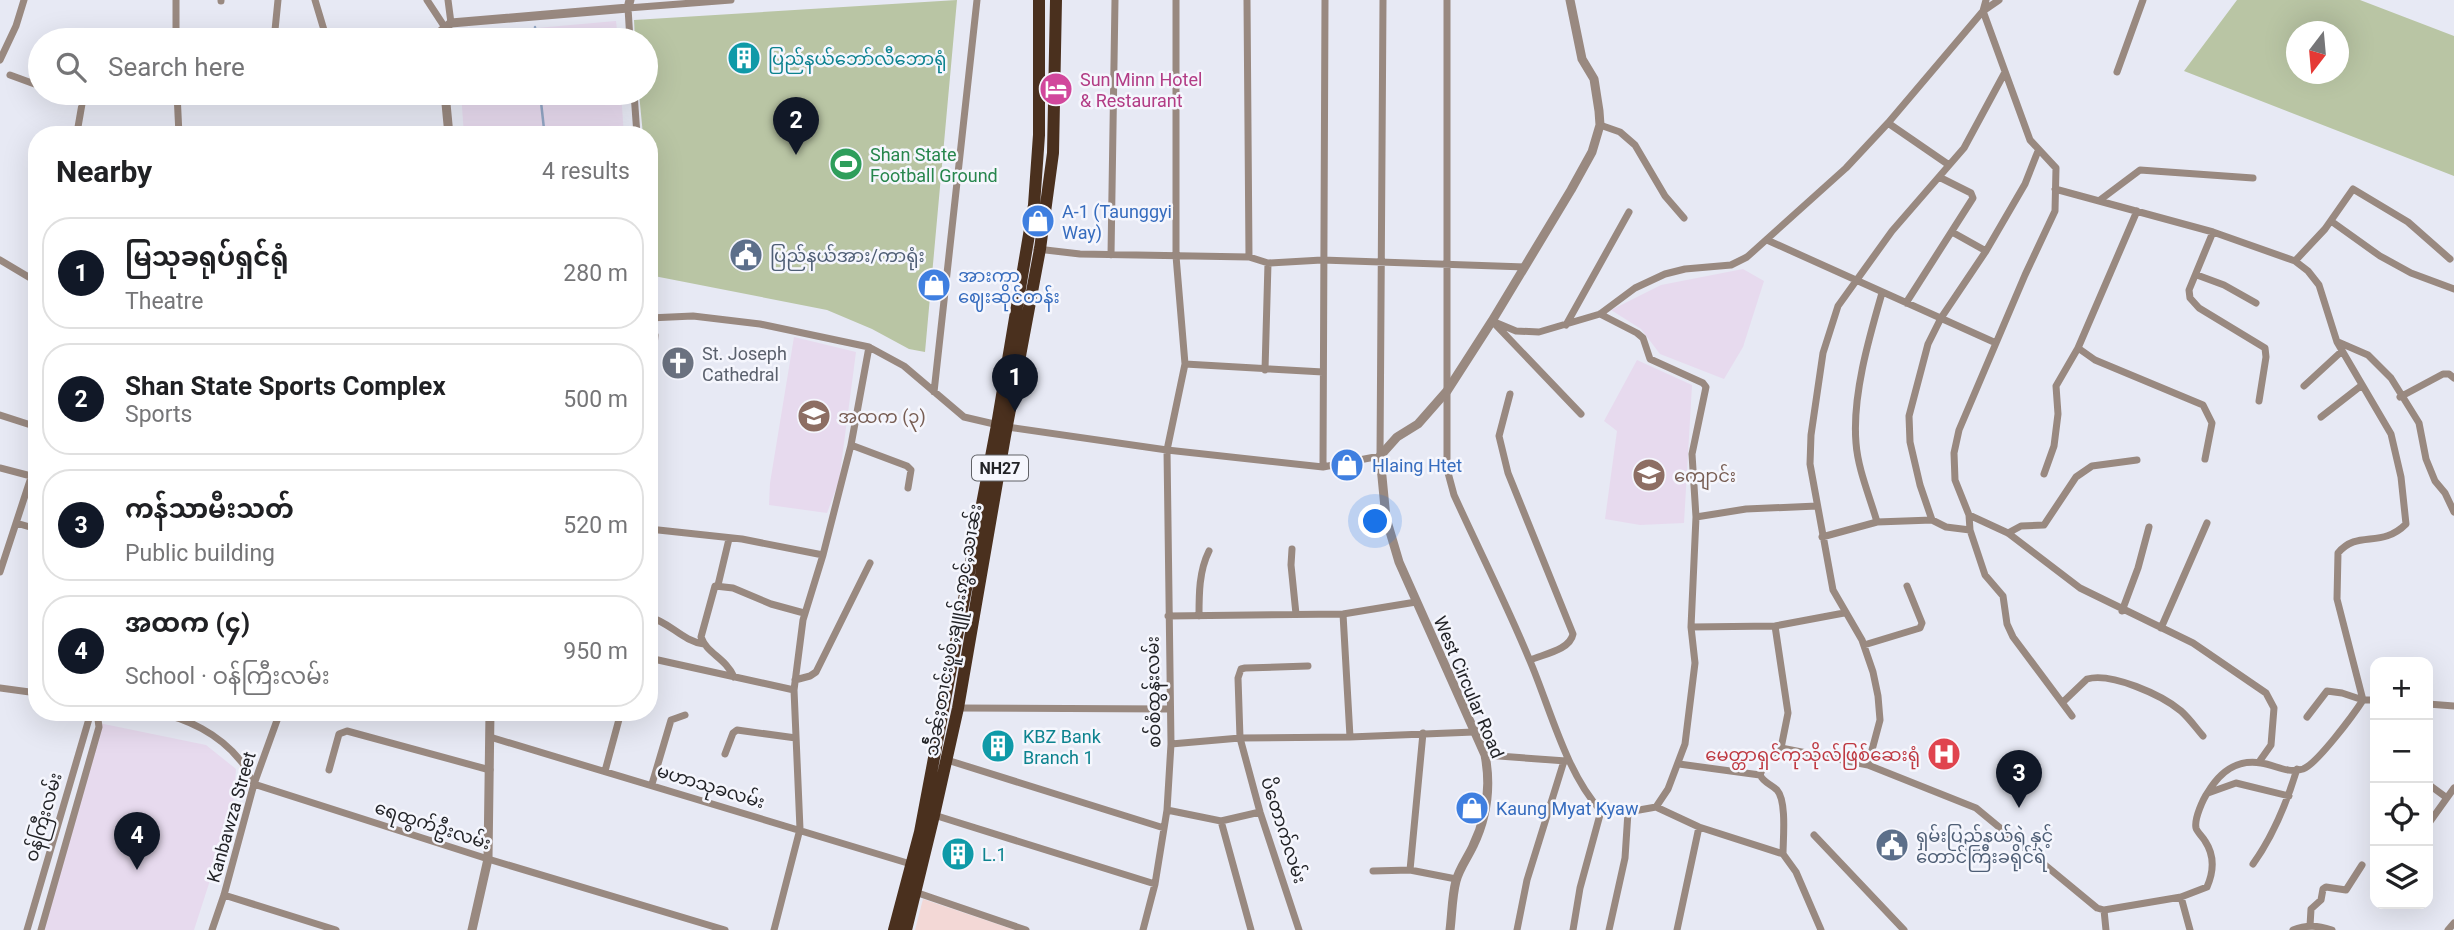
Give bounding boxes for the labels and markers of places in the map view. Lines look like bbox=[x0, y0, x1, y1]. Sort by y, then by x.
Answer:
building icon: ပြည်နယ်ဘော်လီဘောရုံ bbox=[725, 39, 763, 77]
place label: ပြည်နယ်ဘော်လီဘောရုံ bbox=[768, 45, 946, 74]
place label: Sun Minn Hotel & Restaurant bbox=[1080, 69, 1202, 111]
hotel icon: Sun Minn Hotel & Restaurant bbox=[1037, 70, 1075, 108]
pin: 2 bbox=[773, 97, 819, 155]
place label: Shan State Football Ground bbox=[870, 144, 998, 186]
sports icon: Shan State Football Ground bbox=[827, 145, 865, 183]
place label: A-1 (Taunggyi Way) bbox=[1062, 201, 1172, 244]
shop icon: A-1 (Taunggyi Way) bbox=[1019, 202, 1057, 240]
public building icon: ပြည်နယ်အား/ကာရုံး bbox=[727, 236, 765, 274]
place label: ပြည်နယ်အား/ကာရုံး bbox=[770, 243, 925, 271]
place label: အားကာ ဈေးဆိုင်တန်း bbox=[958, 265, 1060, 312]
shop icon: အားကာ ဈေးဆိုင်တန်း bbox=[915, 266, 953, 304]
place label: St. Joseph Cathedral bbox=[702, 343, 787, 385]
church icon: St. Joseph Cathedral bbox=[659, 344, 697, 382]
pin: 1 bbox=[992, 354, 1038, 412]
school or university icon: အထက (၃) bbox=[795, 397, 833, 435]
place label: အထက (၃) bbox=[838, 406, 926, 432]
shop icon: Hlaing Htet bbox=[1328, 446, 1366, 484]
place label: Hlaing Htet bbox=[1372, 455, 1462, 476]
school or university icon: ကျောင်း bbox=[1630, 456, 1668, 494]
place label: ကျောင်း bbox=[1674, 463, 1736, 491]
place label: KBZ Bank Branch 1 bbox=[1023, 726, 1102, 768]
building icon: KBZ Bank Branch 1 bbox=[979, 727, 1017, 765]
hospital icon: မေတ္တာရှင်ကုသိုလ်ဖြစ်ဆေးရုံ bbox=[1925, 735, 1963, 773]
place label: မေတ္တာရှင်ကုသိုလ်ဖြစ်ဆေးရုံ bbox=[1705, 741, 1920, 770]
pin: 3 bbox=[1996, 750, 2042, 808]
shop icon: Kaung Myat Kyaw bbox=[1453, 789, 1491, 827]
place label: Kaung Myat Kyaw bbox=[1496, 798, 1639, 819]
pin: 4 bbox=[114, 812, 160, 870]
place label: ရှမ်းပြည်နယ်ရဲ နှင့် တောင်ကြီးခရိုင်ရဲ bbox=[1916, 823, 2053, 872]
public building icon: ရှမ်းပြည်နယ်ရဲ နှင့် တောင်ကြီးခရိုင်ရဲ bbox=[1873, 826, 1911, 864]
building icon: L.1 bbox=[939, 835, 977, 873]
place label: L.1 bbox=[982, 844, 1007, 865]

